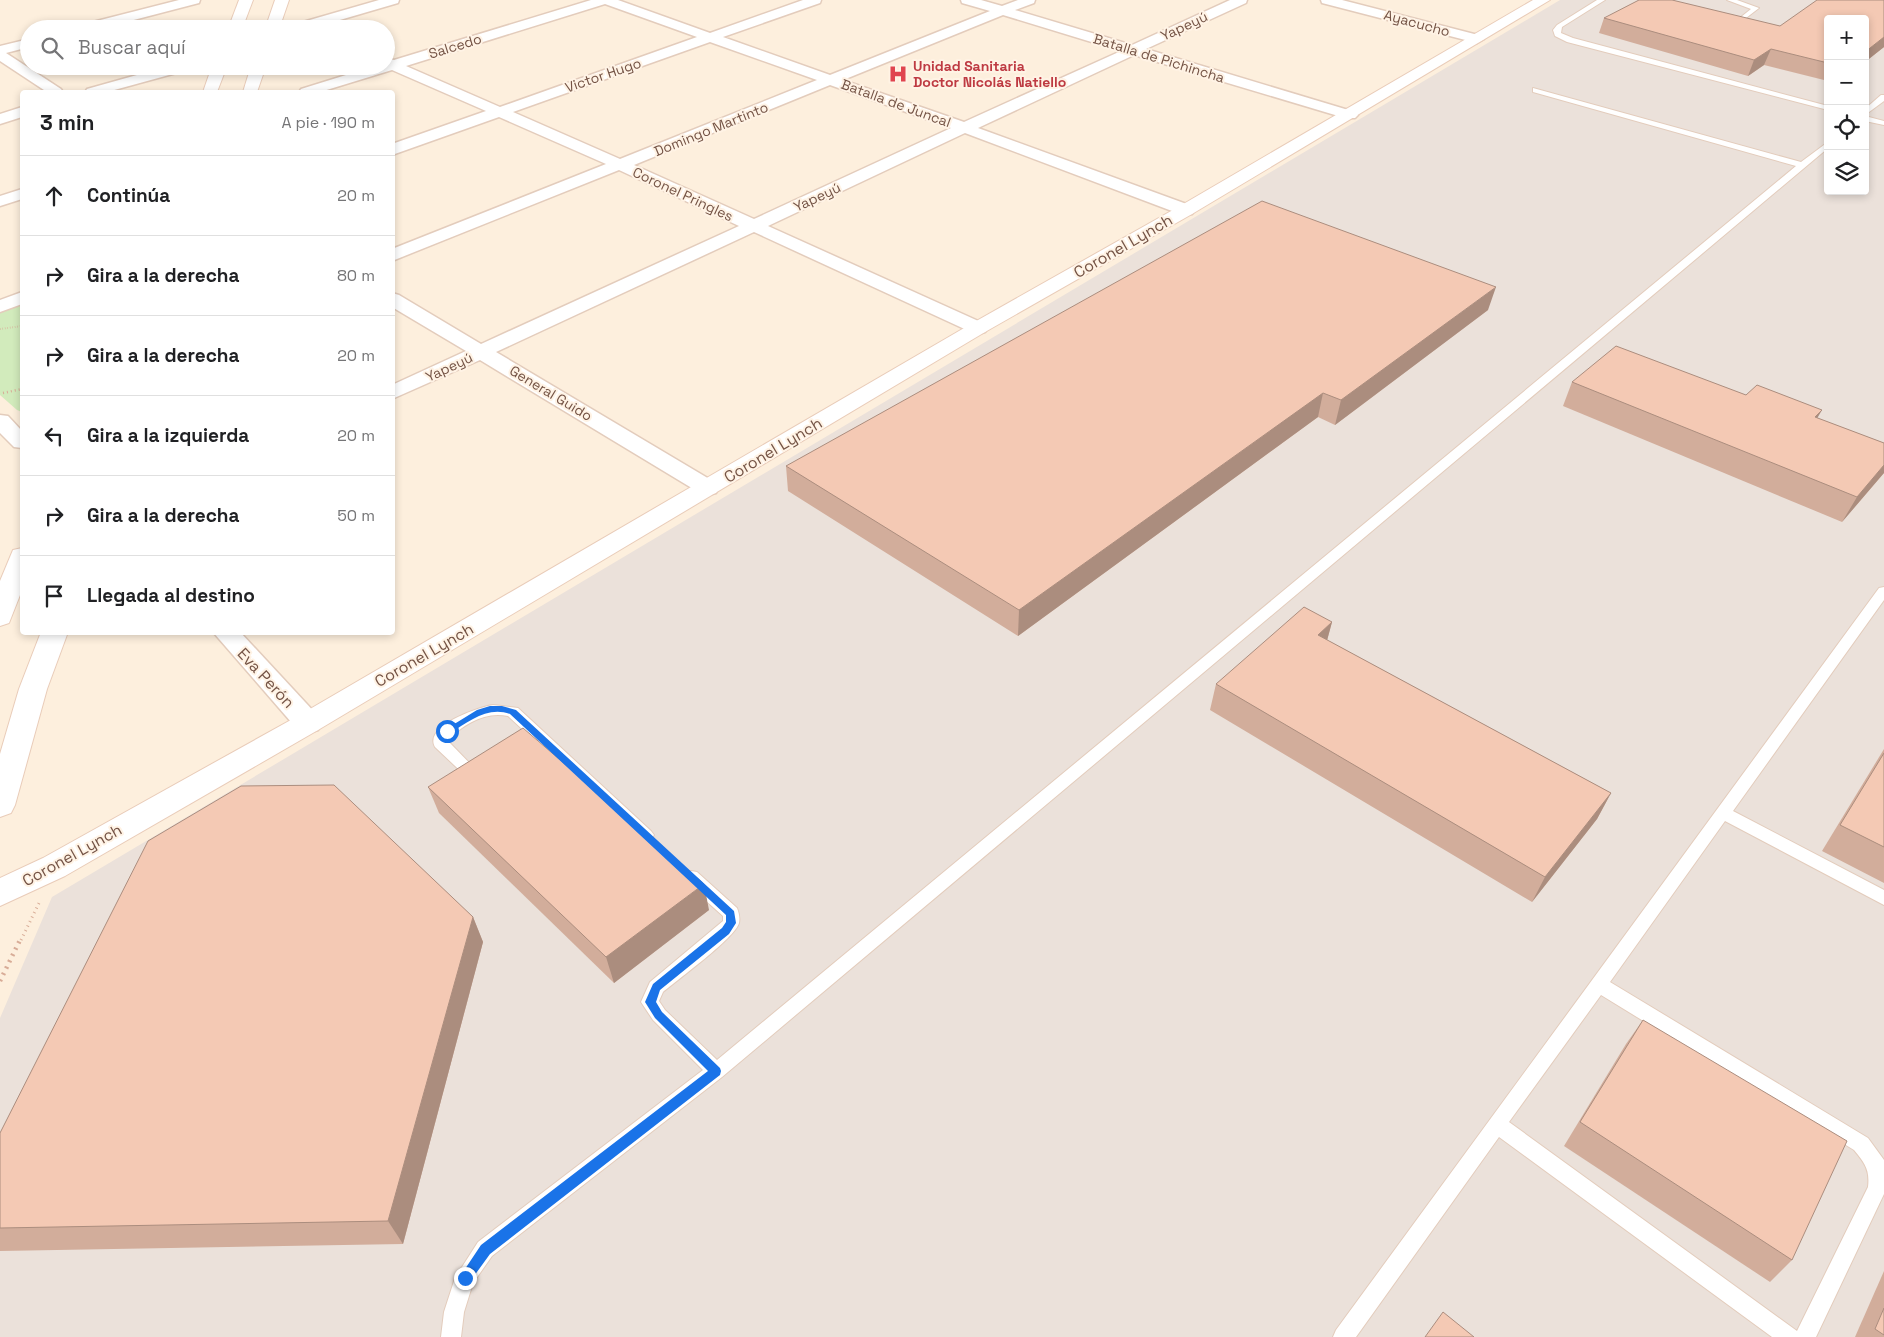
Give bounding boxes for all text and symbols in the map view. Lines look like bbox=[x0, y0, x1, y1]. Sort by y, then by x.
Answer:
street label: Ayacucho bbox=[1382, 6, 1452, 40]
street label: Yapeyú bbox=[1158, 7, 1210, 45]
map controls bbox=[1824, 15, 1869, 195]
button: + bbox=[1824, 15, 1869, 60]
search box bbox=[20, 20, 395, 75]
street label: Salcedo bbox=[426, 29, 484, 63]
street label: Batalla de Pichincha bbox=[1091, 29, 1227, 87]
icon: search bbox=[38, 34, 66, 62]
text: Buscar aquí bbox=[78, 35, 186, 60]
street label: Victor Hugo bbox=[563, 54, 643, 96]
place label: Unidad Sanitaria Doctor Nicolás Natiello bbox=[913, 57, 1066, 91]
button: − bbox=[1824, 60, 1869, 105]
hospital icon: Unidad Sanitaria Doctor Nicolás Natiello bbox=[887, 63, 909, 85]
street label: Batalla de Juncal bbox=[839, 75, 953, 131]
street label: Domingo Martinto bbox=[651, 98, 771, 160]
button: locate bbox=[1824, 105, 1869, 150]
text: 3 min bbox=[40, 109, 95, 136]
text: A pie · 190 m bbox=[282, 112, 375, 133]
button: layers bbox=[1824, 150, 1869, 195]
street label: Coronel Pringles bbox=[630, 163, 736, 225]
street label: Yapeyú bbox=[791, 178, 843, 216]
icon: ahead bbox=[40, 182, 68, 210]
text: Continúa bbox=[87, 183, 170, 208]
text: 20 m bbox=[337, 185, 375, 206]
street label: Coronel Lynch bbox=[1070, 209, 1176, 283]
icon: right bbox=[40, 262, 68, 290]
text: Gira a la derecha bbox=[87, 263, 239, 288]
text: 80 m bbox=[337, 265, 375, 286]
icon: right bbox=[40, 342, 68, 370]
text: Gira a la derecha bbox=[87, 343, 239, 368]
text: 20 m bbox=[337, 345, 375, 366]
street label: Yapeyú bbox=[423, 348, 475, 386]
street label: General Guido bbox=[506, 361, 596, 425]
street label: Coronel Lynch bbox=[720, 412, 826, 488]
icon: left bbox=[40, 422, 68, 450]
text: Gira a la izquierda bbox=[87, 423, 249, 448]
text: 20 m bbox=[337, 425, 375, 446]
icon: right bbox=[40, 502, 68, 530]
text: Gira a la derecha bbox=[87, 503, 239, 528]
text: 50 m bbox=[337, 505, 375, 526]
icon: arrive bbox=[40, 582, 68, 610]
text: Llegada al destino bbox=[87, 583, 255, 608]
street label: Coronel Lynch bbox=[371, 618, 477, 692]
street label: Eva Perón bbox=[233, 643, 299, 713]
route start bbox=[436, 720, 459, 743]
street label: Coronel Lynch bbox=[18, 819, 126, 891]
route end bbox=[454, 1267, 477, 1290]

